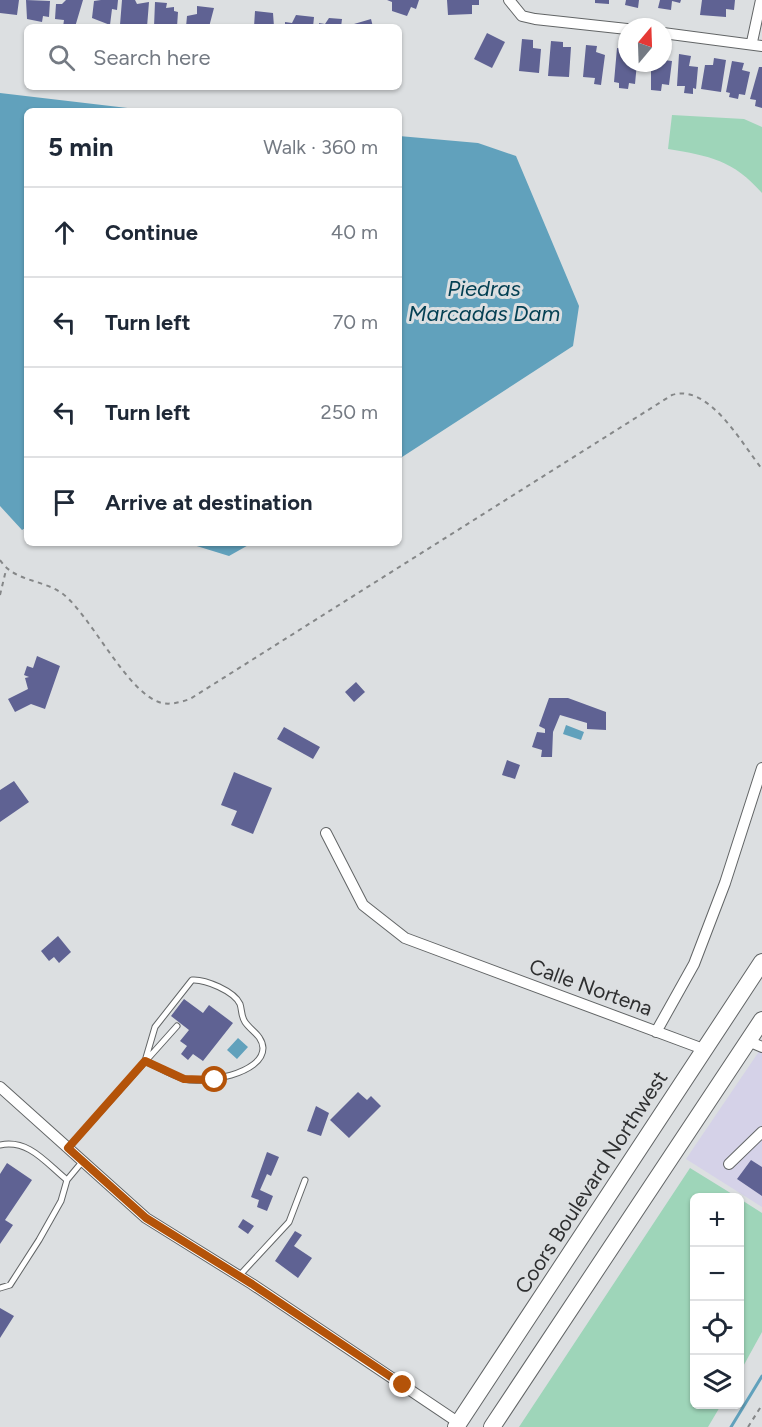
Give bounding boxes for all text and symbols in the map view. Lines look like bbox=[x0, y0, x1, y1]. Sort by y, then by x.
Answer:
north arrow bbox=[618, 18, 672, 72]
search box bbox=[24, 24, 402, 90]
icon: search bbox=[45, 41, 78, 74]
text: Search here bbox=[93, 44, 211, 71]
text: 5 min bbox=[48, 131, 114, 163]
text: Walk · 360 m bbox=[263, 135, 378, 159]
icon: ahead bbox=[48, 216, 81, 249]
text: Continue bbox=[105, 219, 198, 246]
text: 40 m bbox=[331, 220, 378, 244]
water label: Piedras Marcadas Dam bbox=[408, 275, 560, 327]
icon: left bbox=[48, 306, 81, 339]
text: Turn left bbox=[105, 309, 191, 336]
text: 70 m bbox=[332, 310, 378, 334]
icon: left bbox=[48, 396, 81, 429]
text: Turn left bbox=[105, 399, 191, 426]
text: 250 m bbox=[321, 400, 378, 424]
icon: arrive bbox=[48, 486, 81, 519]
text: Arrive at destination bbox=[105, 489, 313, 516]
street label: Calle Nortena bbox=[526, 953, 656, 1021]
route start bbox=[201, 1066, 227, 1092]
street label: Coors Boulevard Northwest bbox=[510, 1066, 672, 1298]
map controls bbox=[690, 1193, 744, 1409]
button: + bbox=[690, 1193, 744, 1247]
button: − bbox=[690, 1247, 744, 1301]
button: locate bbox=[690, 1301, 744, 1355]
button: layers bbox=[690, 1355, 744, 1409]
route end bbox=[389, 1371, 415, 1397]

